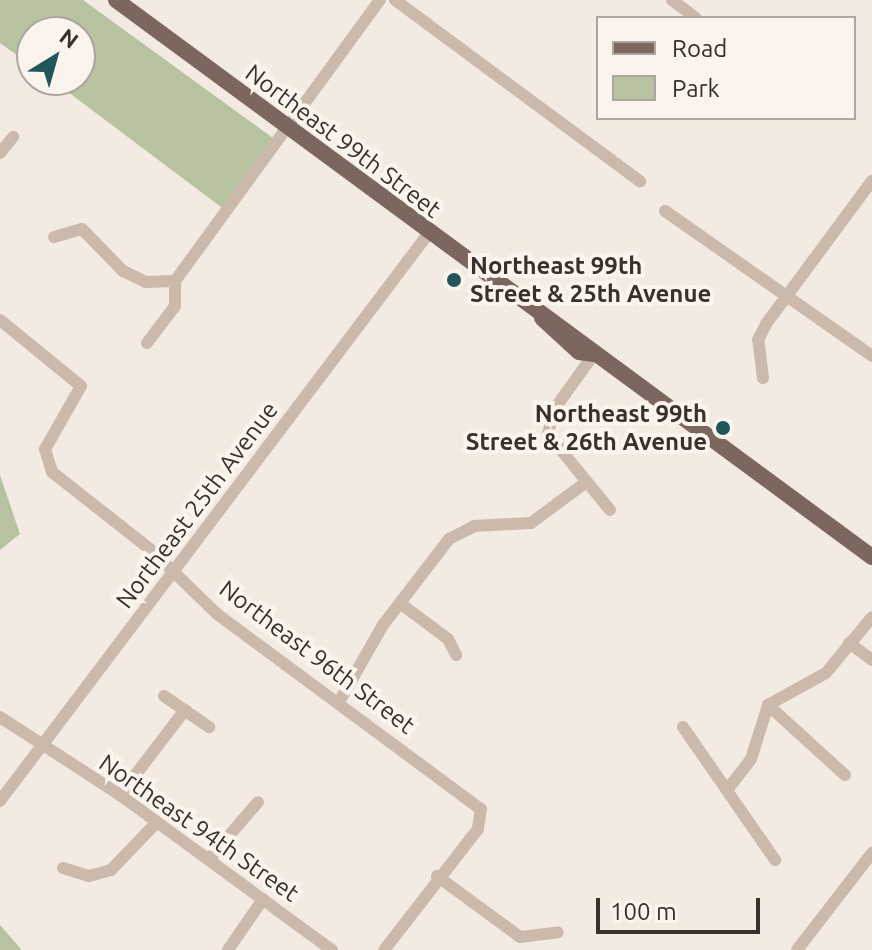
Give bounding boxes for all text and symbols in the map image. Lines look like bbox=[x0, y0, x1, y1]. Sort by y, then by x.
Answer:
north arrow bbox=[16, 16, 96, 96]
legend bbox=[596, 16, 856, 120]
text: N bbox=[55, 23, 84, 53]
text: Road bbox=[672, 35, 727, 62]
street label: Northeast 99th Street bbox=[240, 58, 446, 224]
text: Park bbox=[672, 75, 720, 102]
place label: Northeast 99th Street & 25th Avenue bbox=[470, 252, 711, 308]
marker: Northeast 99th Street & 25th Avenue bbox=[445, 271, 463, 289]
street label: Northeast 25th Avenue bbox=[110, 396, 284, 614]
place label: Northeast 99th Street & 26th Avenue bbox=[466, 400, 707, 456]
marker: Northeast 99th Street & 26th Avenue bbox=[714, 419, 732, 437]
street label: Northeast 96th Street bbox=[214, 574, 420, 740]
street label: Northeast 94th Street bbox=[94, 748, 304, 908]
scale bar bbox=[600, 882, 764, 932]
text: 100 m bbox=[610, 898, 677, 925]

